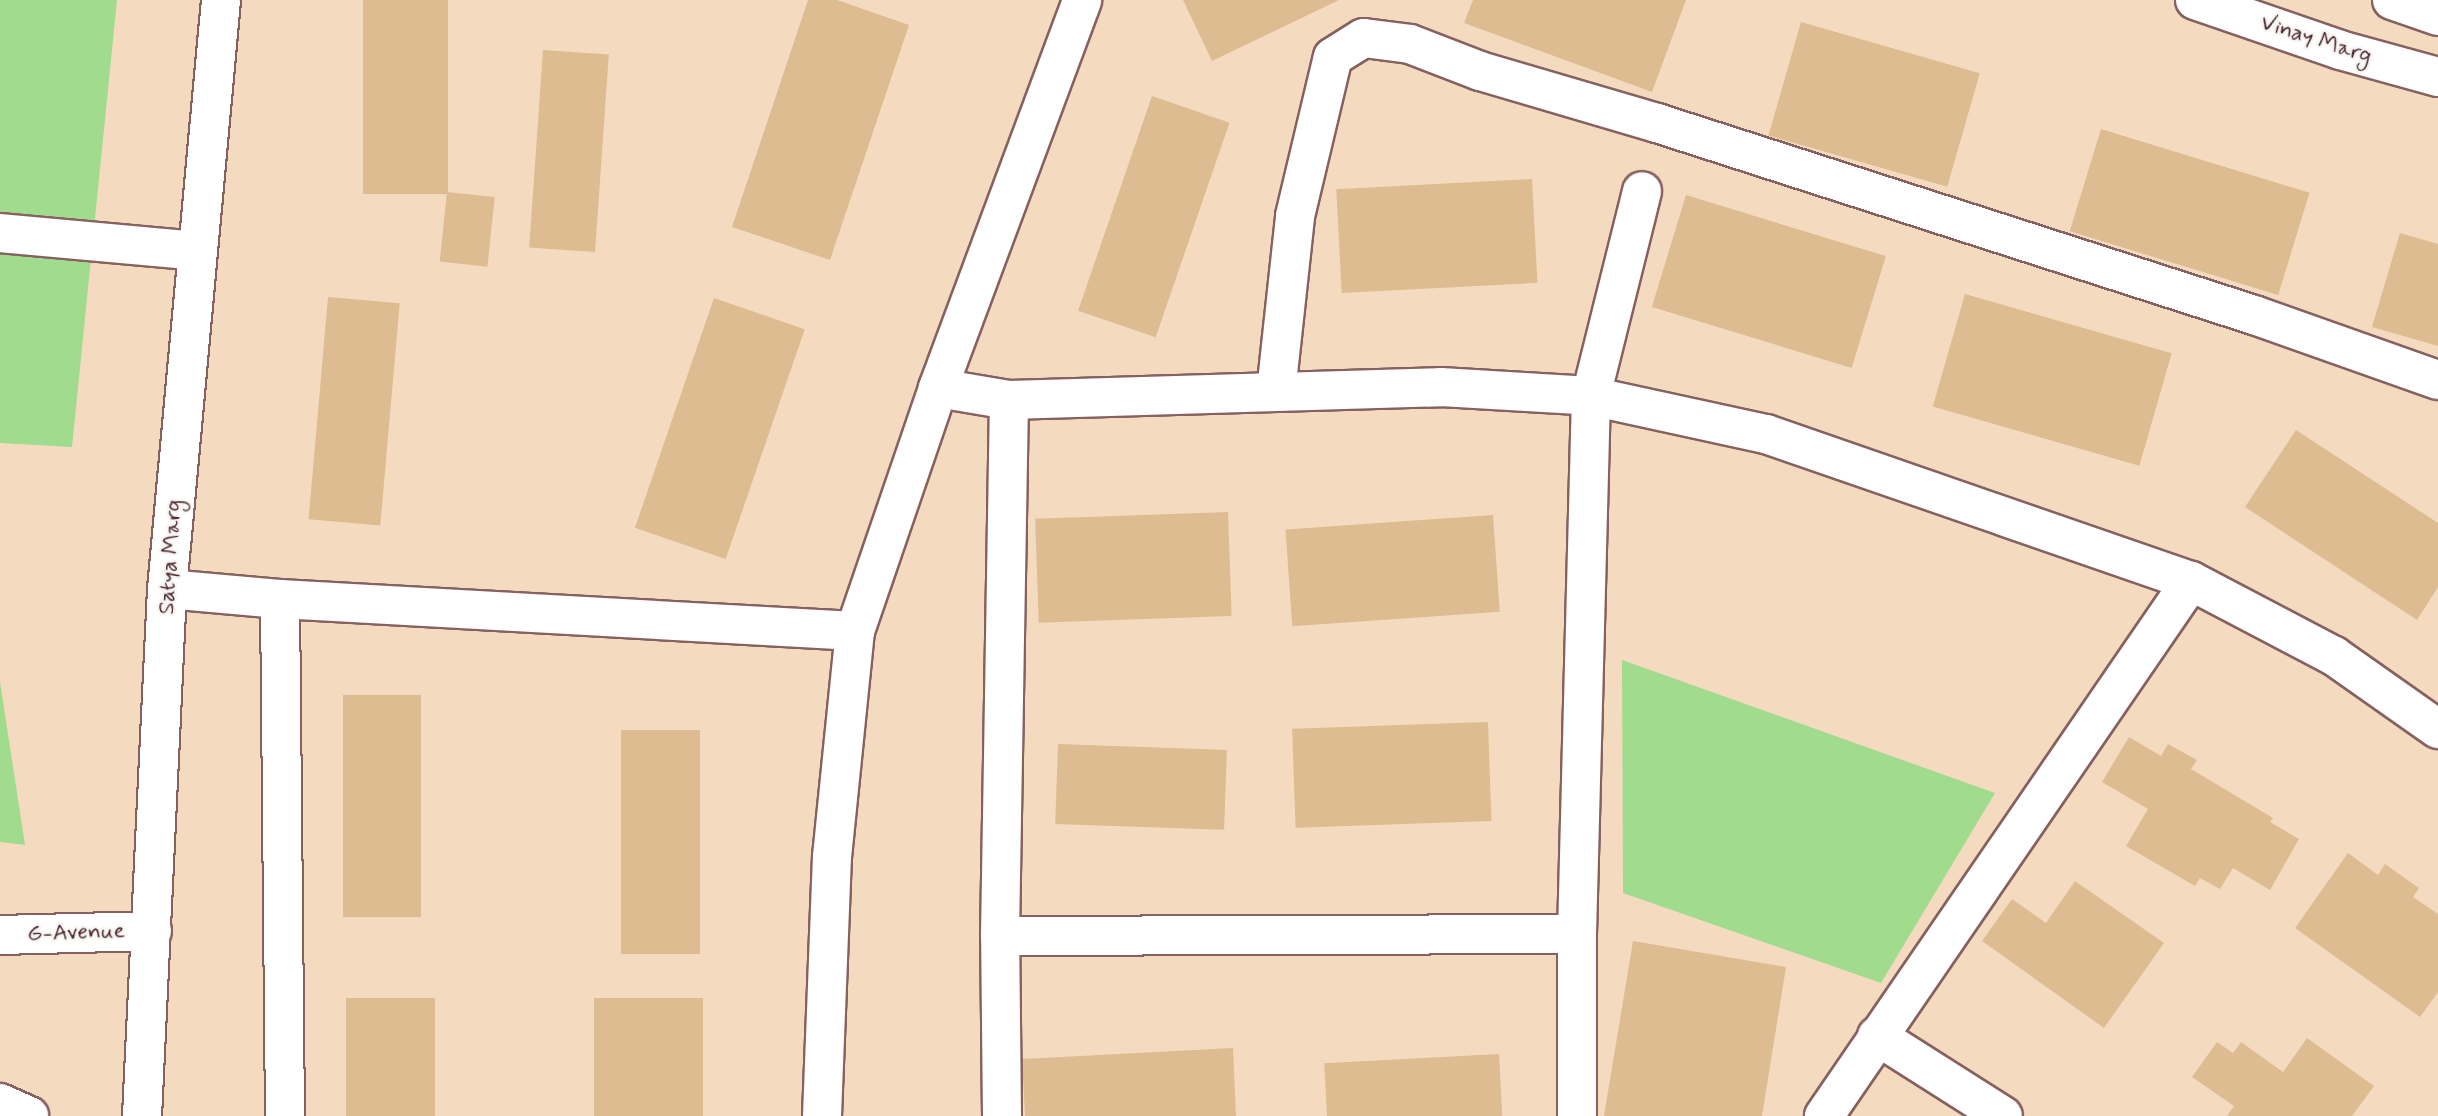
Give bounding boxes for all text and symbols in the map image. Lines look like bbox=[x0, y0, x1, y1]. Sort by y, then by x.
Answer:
street label: Vinay Marg bbox=[2258, 9, 2374, 71]
street label: Satya Marg bbox=[153, 500, 189, 614]
street label: G-Avenue bbox=[27, 918, 125, 948]

